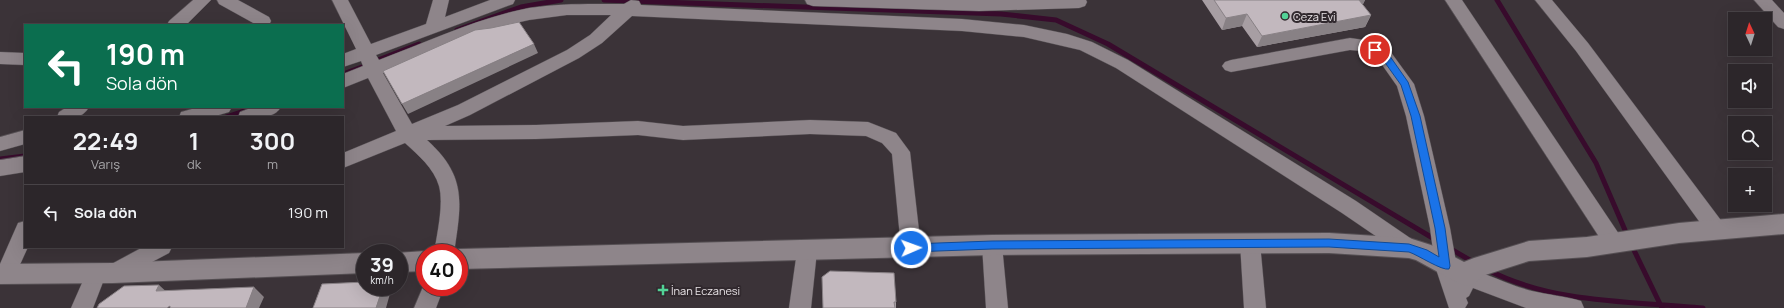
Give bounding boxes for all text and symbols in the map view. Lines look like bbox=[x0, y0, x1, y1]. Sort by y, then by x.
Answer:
place label: Ceza Evi bbox=[1293, 9, 1336, 24]
marker: Ceza Evi bbox=[1280, 11, 1290, 21]
north arrow bbox=[1728, 12, 1772, 56]
map controls bbox=[1728, 12, 1772, 212]
pin bbox=[1358, 33, 1392, 67]
text: 190 m bbox=[106, 35, 185, 73]
icon: arrive bbox=[1364, 39, 1386, 61]
icon: left bbox=[40, 40, 92, 92]
button: sound bbox=[1728, 64, 1772, 108]
text: Sola dön bbox=[106, 71, 178, 95]
button: search bbox=[1728, 116, 1772, 160]
text: 22:49 bbox=[73, 124, 138, 157]
text: 1 bbox=[189, 124, 199, 157]
text: 300 bbox=[250, 124, 295, 157]
text: Varış bbox=[91, 155, 120, 173]
text: dk bbox=[187, 155, 201, 173]
text: m bbox=[267, 155, 278, 173]
button: + bbox=[1728, 168, 1772, 212]
icon: left bbox=[40, 202, 62, 224]
text: Sola dön bbox=[74, 202, 137, 223]
text: 190 m bbox=[288, 202, 328, 223]
position arrow bbox=[890, 227, 932, 269]
speed limit sign: 40 bbox=[416, 244, 468, 296]
text: 39 bbox=[370, 251, 394, 278]
text: km/h bbox=[370, 273, 394, 287]
place label: İnan Eczanesi bbox=[671, 283, 740, 298]
marker: İnan Eczanesi bbox=[658, 285, 668, 295]

